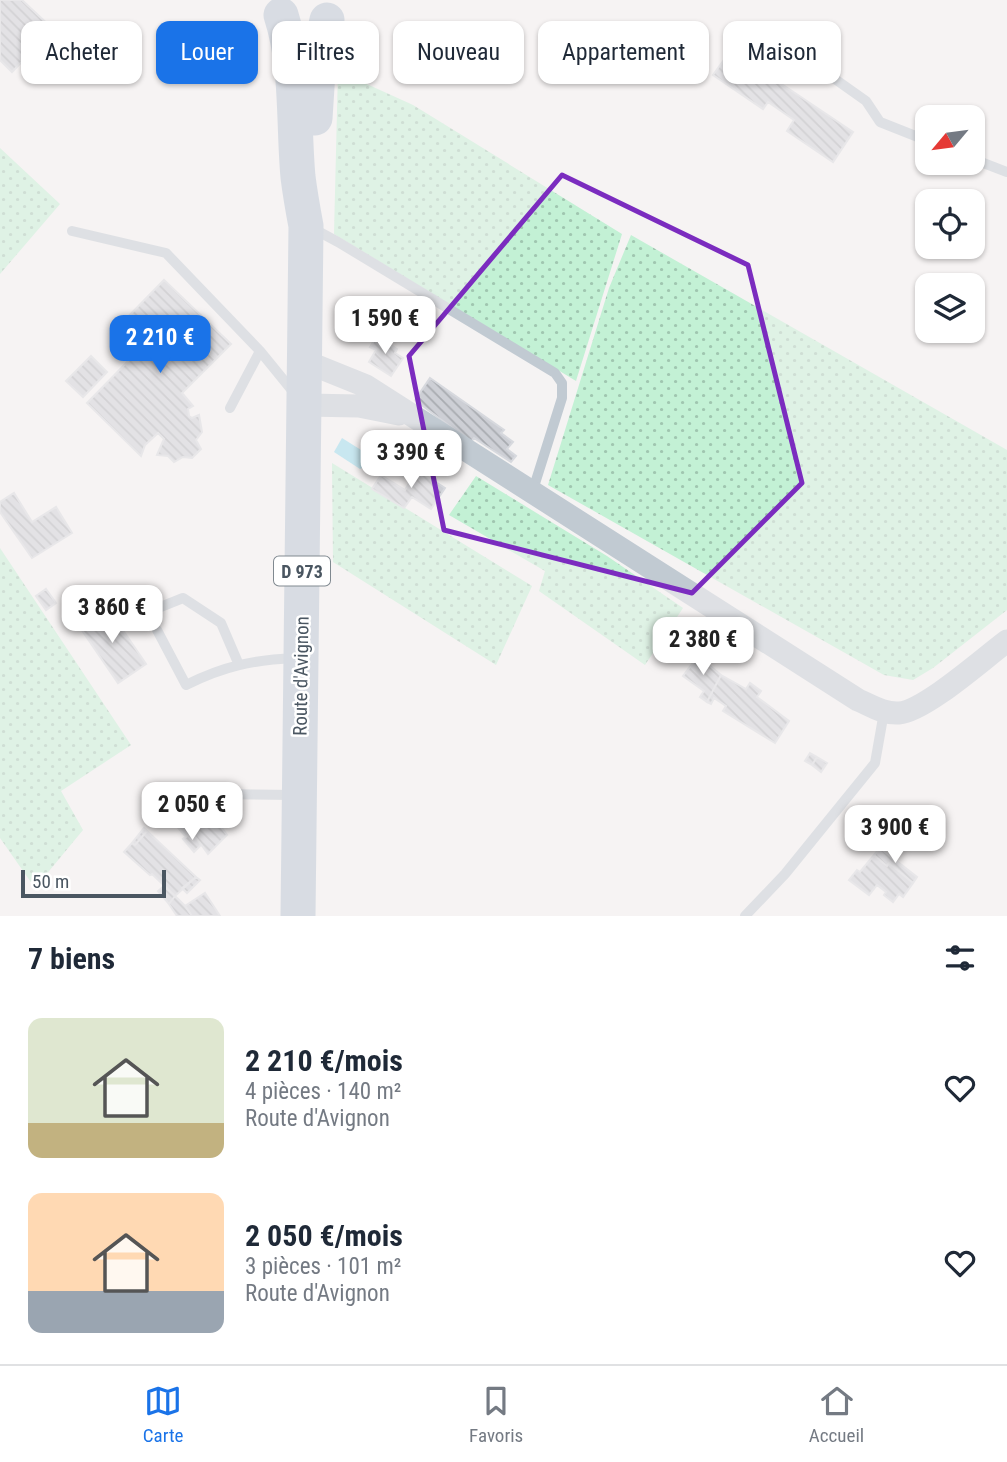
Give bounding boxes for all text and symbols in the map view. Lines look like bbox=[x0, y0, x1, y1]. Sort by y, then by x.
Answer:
chip: Acheter bbox=[21, 21, 142, 84]
chip: Louer bbox=[156, 21, 258, 84]
chip: Filtres bbox=[272, 21, 379, 84]
chip: Nouveau bbox=[393, 21, 524, 84]
chip: Appartement bbox=[538, 21, 709, 84]
chip: Maison bbox=[723, 21, 841, 84]
north arrow bbox=[915, 105, 985, 175]
map controls bbox=[915, 105, 985, 343]
button: locate bbox=[915, 189, 985, 259]
button: layers bbox=[915, 273, 985, 343]
pin: 1 590 € bbox=[320, 296, 450, 356]
text: 1 590 € bbox=[351, 305, 419, 332]
pin: 2 210 € bbox=[95, 316, 225, 375]
text: 2 210 € bbox=[126, 324, 194, 351]
pin: 3 390 € bbox=[346, 430, 476, 490]
text: 3 390 € bbox=[377, 439, 445, 466]
road number: D 973 bbox=[274, 556, 330, 586]
pin: 3 860 € bbox=[47, 586, 177, 645]
text: 3 860 € bbox=[78, 594, 146, 621]
street label: Route d'Avignon bbox=[288, 616, 314, 736]
pin: 2 380 € bbox=[638, 618, 768, 677]
text: 2 380 € bbox=[669, 626, 737, 653]
pin: 2 050 € bbox=[127, 782, 257, 842]
text: 2 050 € bbox=[158, 791, 226, 818]
pin: 3 900 € bbox=[830, 806, 960, 865]
text: 3 900 € bbox=[861, 814, 929, 841]
scale bar bbox=[21, 867, 166, 899]
text: 50 m bbox=[32, 870, 69, 893]
icon: filters bbox=[941, 939, 979, 977]
text: 7 biens bbox=[28, 941, 115, 976]
text: 2 210 €/mois bbox=[245, 1043, 403, 1078]
icon: home bbox=[84, 1046, 168, 1130]
icon: heart bbox=[941, 1069, 979, 1107]
text: 4 pièces · 140 m² bbox=[245, 1078, 401, 1105]
text: Route d'Avignon bbox=[245, 1105, 390, 1132]
text: 2 050 €/mois bbox=[245, 1218, 403, 1253]
icon: home bbox=[84, 1221, 168, 1305]
icon: heart bbox=[941, 1244, 979, 1282]
text: 3 pièces · 101 m² bbox=[245, 1253, 401, 1280]
text: Route d'Avignon bbox=[245, 1280, 390, 1307]
tab: Carte bbox=[143, 1382, 183, 1447]
tab: Favoris bbox=[469, 1382, 523, 1447]
tab: Accueil bbox=[809, 1382, 864, 1447]

